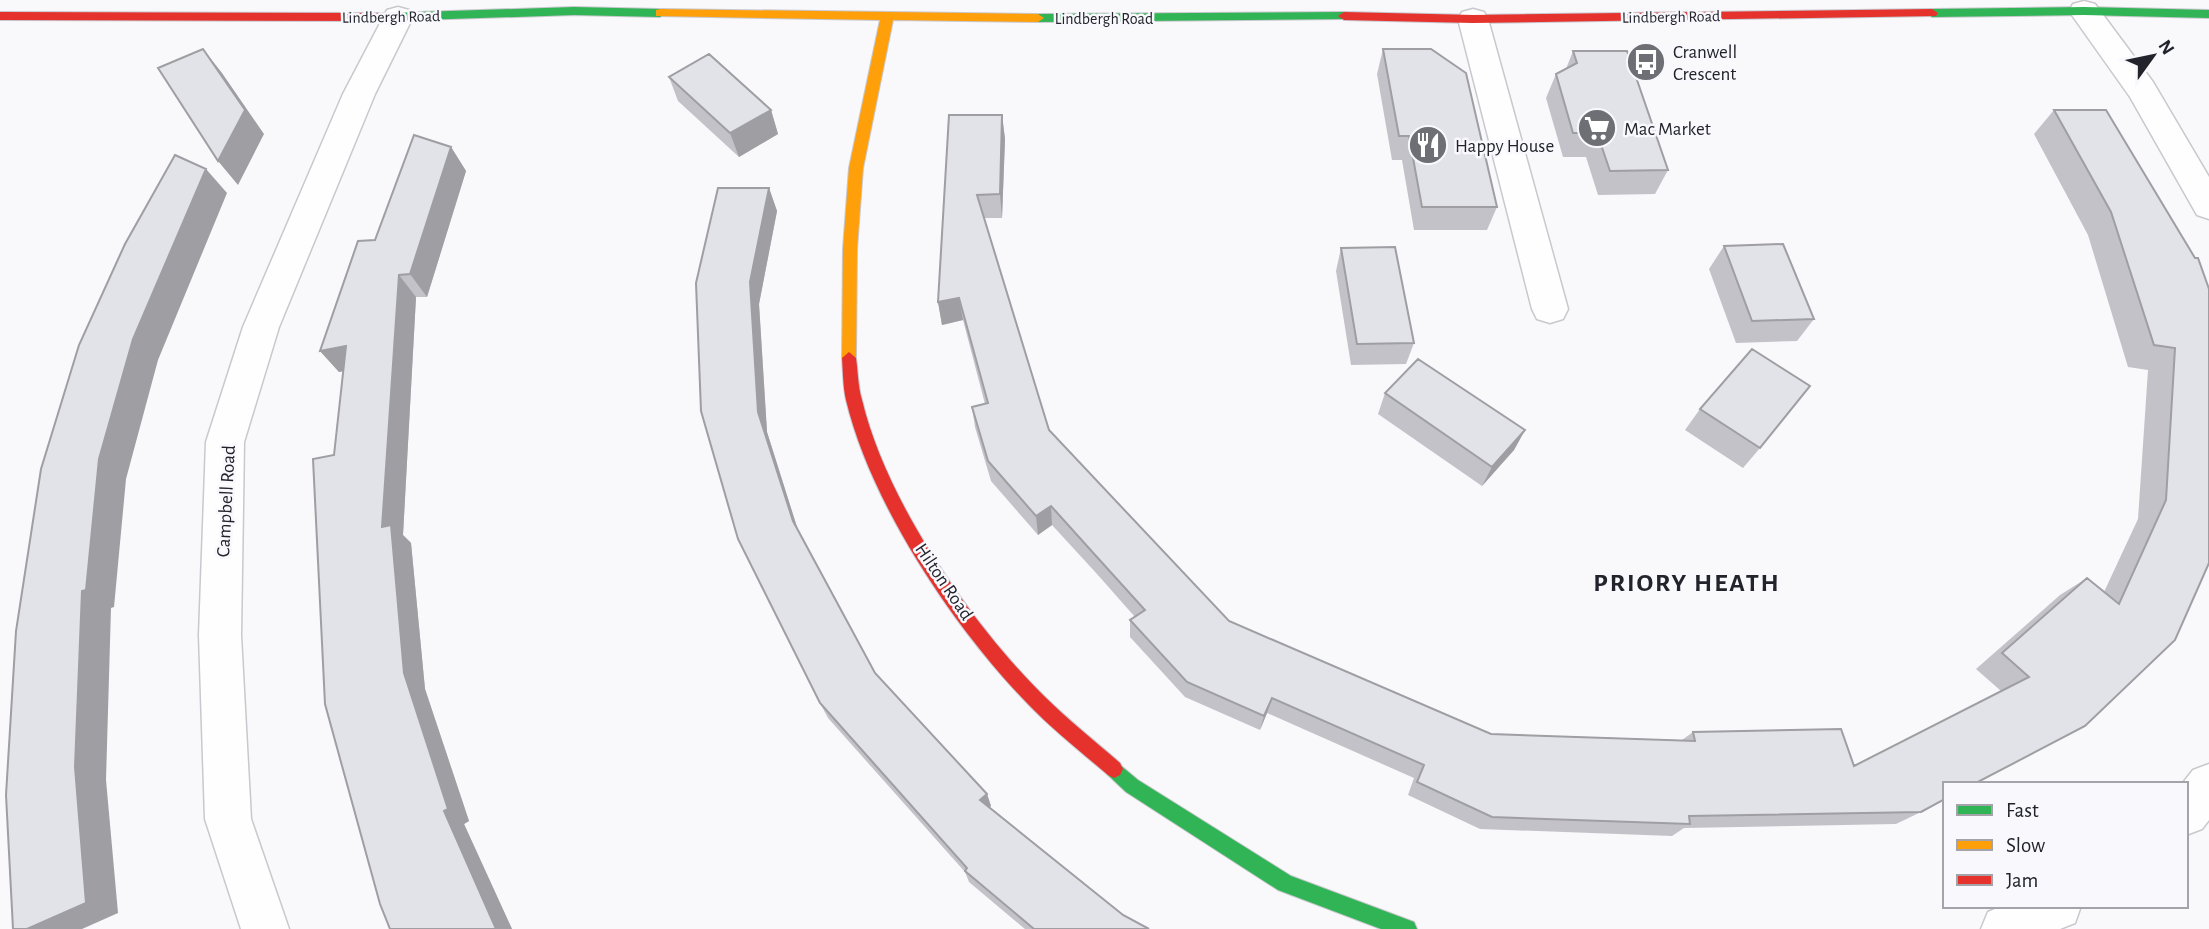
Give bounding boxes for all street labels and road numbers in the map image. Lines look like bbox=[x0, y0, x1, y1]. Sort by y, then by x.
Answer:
street label: Lindbergh Road bbox=[342, 8, 440, 26]
street label: Lindbergh Road bbox=[1622, 8, 1720, 26]
street label: Lindbergh Road bbox=[1055, 11, 1153, 27]
street label: Campbell Road bbox=[214, 444, 239, 558]
street label: Hilton Road bbox=[911, 540, 976, 624]

